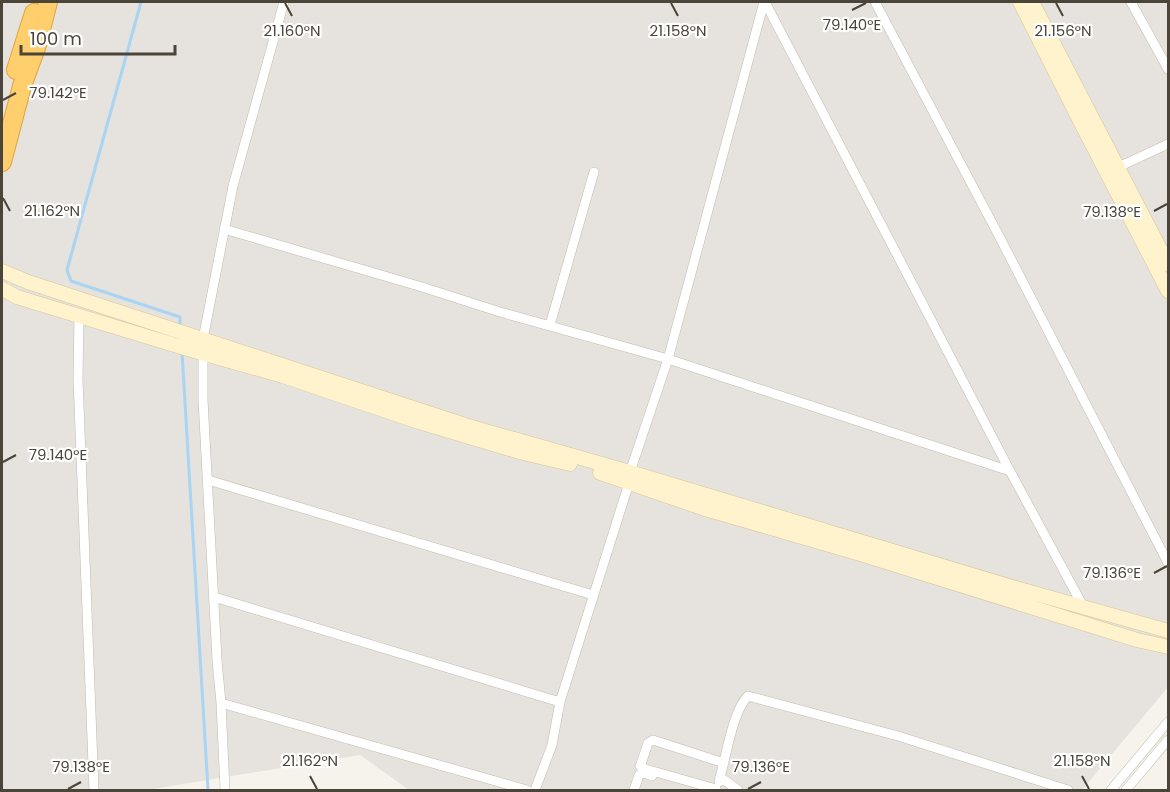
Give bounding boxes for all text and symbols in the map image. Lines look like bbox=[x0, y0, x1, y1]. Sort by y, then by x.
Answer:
text: 79.140°E bbox=[823, 14, 881, 35]
scale bar bbox=[21, 18, 176, 56]
text: 21.160°N bbox=[263, 20, 321, 41]
text: 21.158°N bbox=[650, 20, 706, 41]
text: 21.156°N bbox=[1034, 20, 1092, 41]
text: 100 m bbox=[30, 26, 82, 51]
text: 79.142°E bbox=[29, 82, 87, 103]
text: 21.162°N bbox=[24, 200, 80, 221]
text: 79.138°E bbox=[1083, 201, 1141, 222]
text: 79.140°E bbox=[29, 444, 87, 465]
text: 79.136°E bbox=[1083, 562, 1141, 583]
text: 21.162°N bbox=[282, 750, 338, 771]
text: 21.158°N bbox=[1054, 750, 1110, 771]
text: 79.138°E bbox=[52, 756, 110, 777]
text: 79.136°E bbox=[732, 756, 790, 777]

